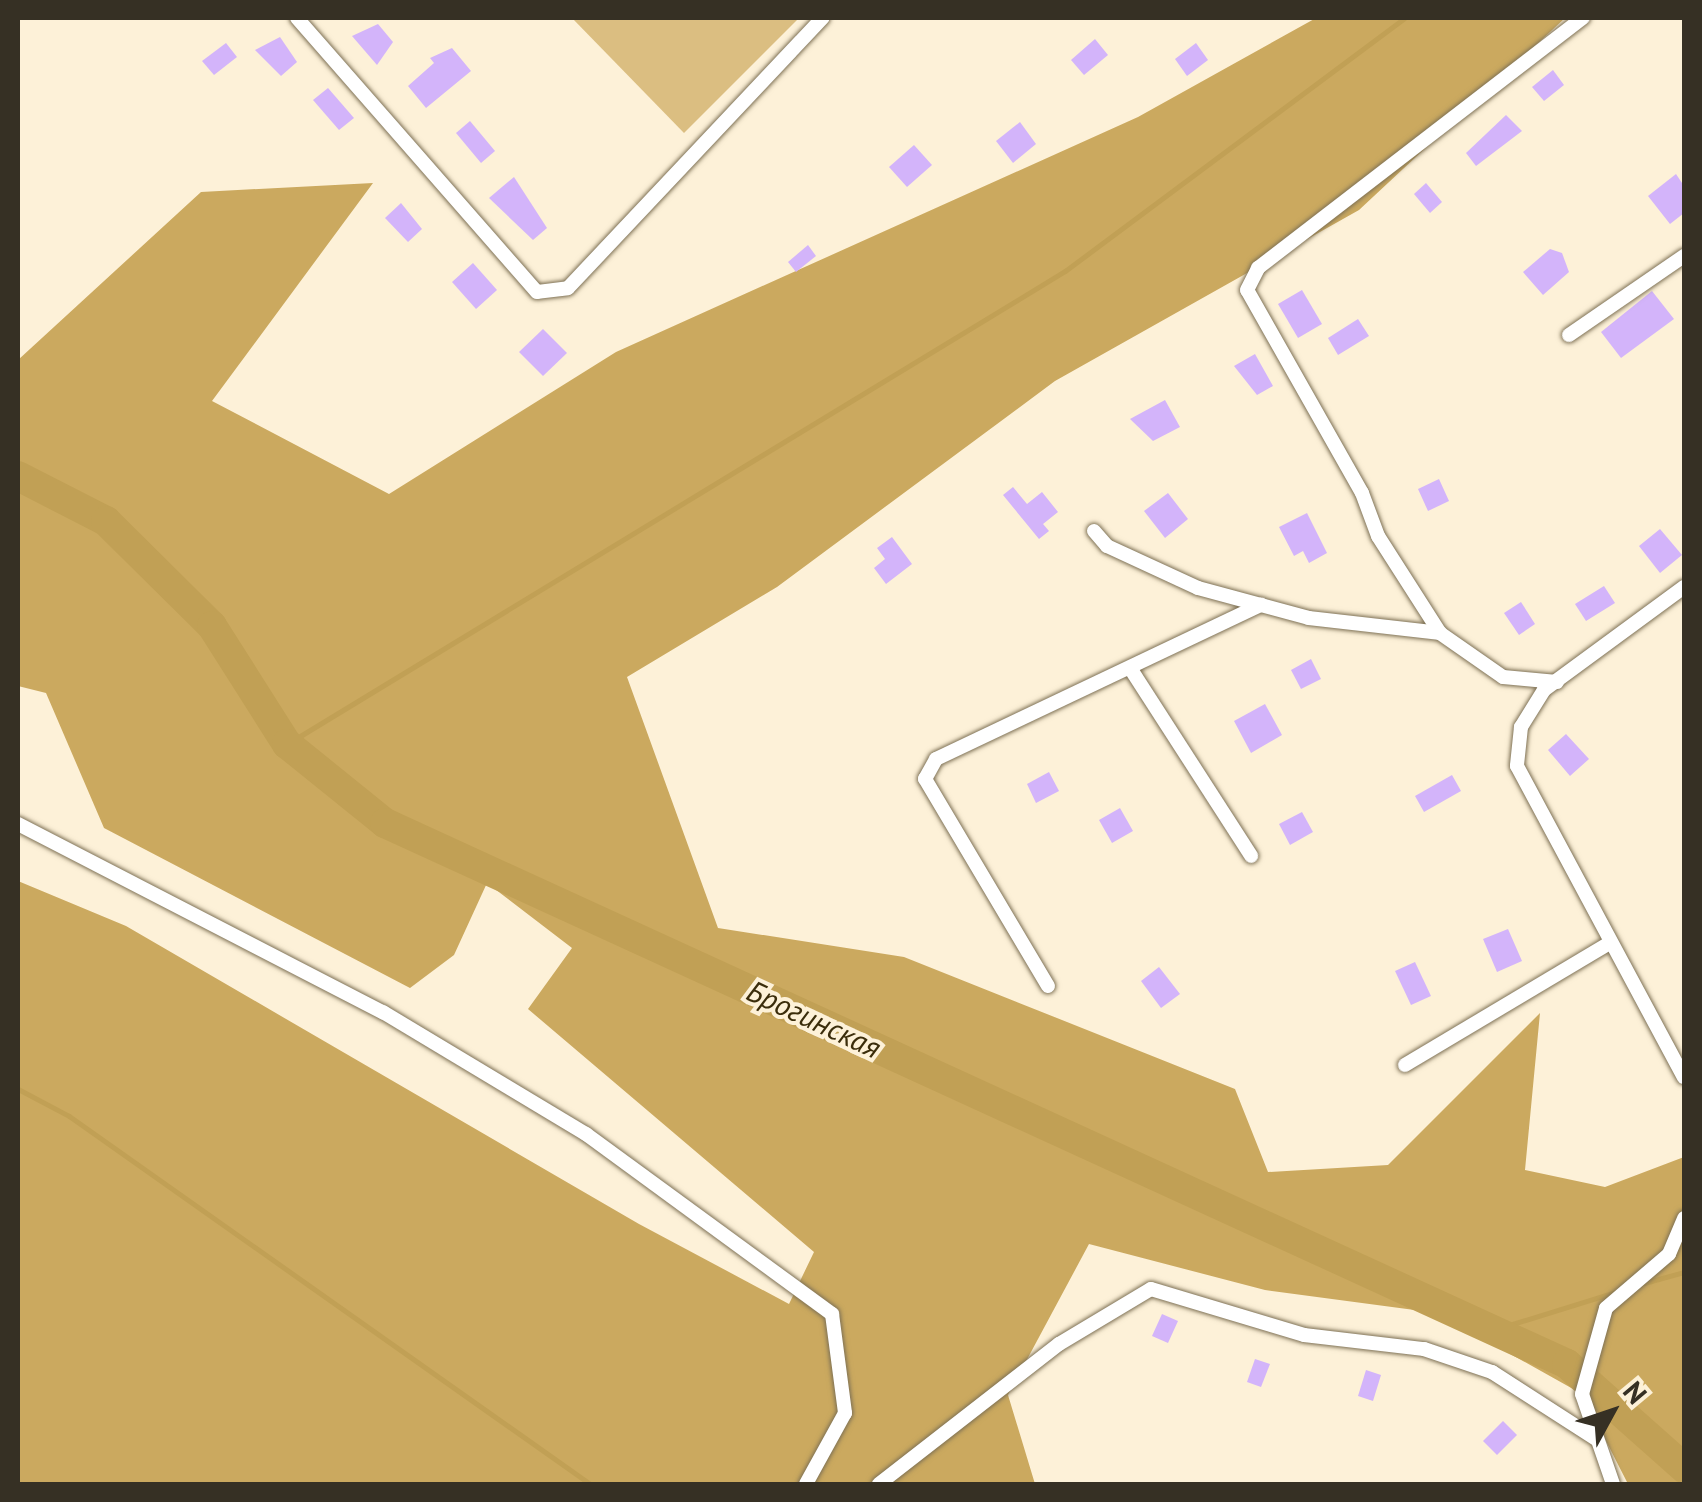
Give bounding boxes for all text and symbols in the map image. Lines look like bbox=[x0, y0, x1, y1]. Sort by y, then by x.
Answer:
water label: Брогинская bbox=[741, 972, 887, 1066]
north arrow bbox=[1562, 1362, 1662, 1462]
text: N bbox=[1615, 1373, 1655, 1411]

